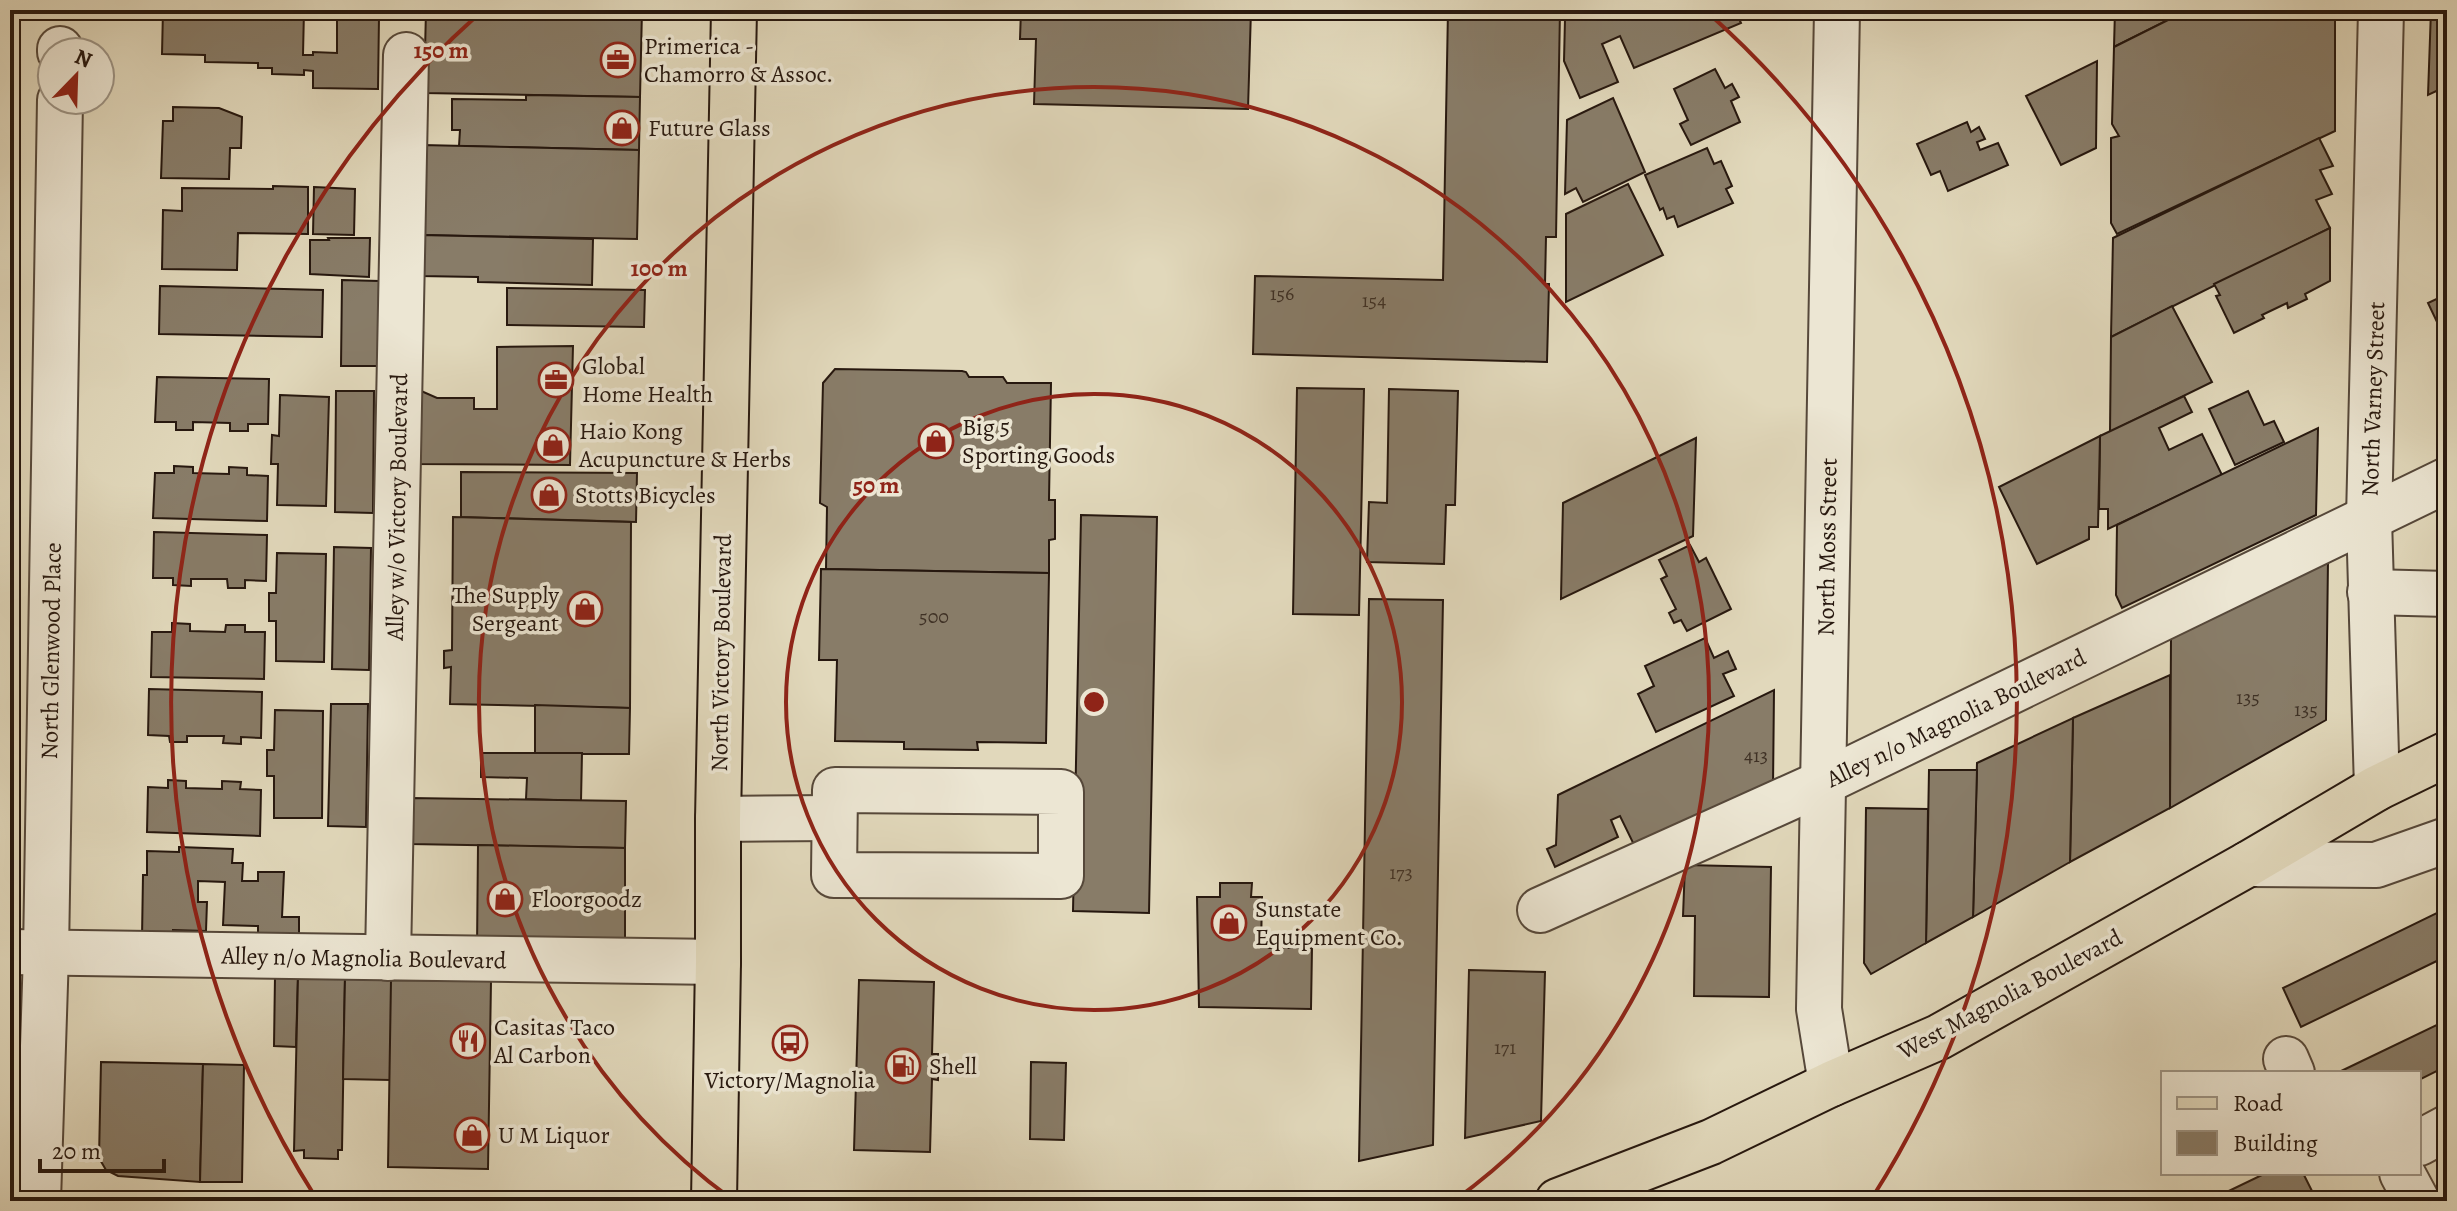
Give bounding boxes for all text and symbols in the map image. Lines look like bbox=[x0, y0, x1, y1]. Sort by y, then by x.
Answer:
place label: Primerica - Chamorro & Assoc. bbox=[644, 30, 833, 90]
text: 150 m bbox=[413, 34, 469, 66]
north arrow bbox=[36, 36, 116, 116]
office icon: Primerica - Chamorro & Assoc. bbox=[599, 41, 637, 79]
text: N bbox=[70, 42, 97, 75]
shop icon: Future Glass bbox=[603, 109, 641, 147]
place label: Future Glass bbox=[648, 112, 771, 144]
text: 100 m bbox=[630, 252, 688, 284]
house number: 156 bbox=[1270, 280, 1294, 307]
house number: 154 bbox=[1362, 287, 1386, 314]
street label: North Varney Street bbox=[2354, 301, 2392, 497]
place label: Global Home Health bbox=[582, 350, 713, 410]
office icon: Global Home Health bbox=[537, 361, 575, 399]
street label: Alley w/o Victory Boulevard bbox=[379, 373, 415, 642]
place label: Big 5 Sporting Goods bbox=[962, 411, 1115, 471]
place label: Haio Kong Acupuncture & Herbs bbox=[578, 415, 791, 475]
shop icon: Big 5 Sporting Goods bbox=[917, 422, 955, 460]
shop icon: Haio Kong Acupuncture & Herbs bbox=[534, 426, 572, 464]
street label: North Moss Street bbox=[1809, 458, 1845, 636]
text: 50 m bbox=[853, 469, 899, 501]
shop icon: Stotts Bicycles bbox=[530, 476, 568, 514]
place label: Stotts Bicycles bbox=[575, 479, 716, 511]
street label: North Victory Boulevard bbox=[703, 534, 739, 772]
street label: North Glenwood Place bbox=[33, 542, 69, 760]
place label: The Supply Sergeant bbox=[452, 579, 559, 639]
shop icon: The Supply Sergeant bbox=[566, 590, 604, 628]
house number: 500 bbox=[919, 603, 949, 630]
street label: Alley n/o Magnolia Boulevard bbox=[1820, 641, 2091, 795]
house number: 135 bbox=[2236, 684, 2260, 711]
centre of rings bbox=[1080, 688, 1108, 716]
house number: 135 bbox=[2294, 696, 2318, 723]
house number: 413 bbox=[1744, 742, 1768, 769]
house number: 173 bbox=[1389, 859, 1413, 886]
shop icon: Floorgoodz bbox=[486, 880, 524, 918]
place label: Floorgoodz bbox=[531, 883, 642, 915]
place label: Sunstate Equipment Co. bbox=[1255, 893, 1403, 953]
shop icon: Sunstate Equipment Co. bbox=[1210, 904, 1248, 942]
street label: West Magnolia Boulevard bbox=[1891, 921, 2128, 1067]
street label: Alley n/o Magnolia Boulevard bbox=[220, 939, 507, 976]
place label: Casitas Taco Al Carbon bbox=[493, 1011, 615, 1071]
restaurant icon: Casitas Taco Al Carbon bbox=[449, 1022, 487, 1060]
bus stop icon: Victory/Magnolia bbox=[771, 1024, 809, 1062]
house number: 171 bbox=[1494, 1034, 1516, 1061]
fuel station icon: Shell bbox=[884, 1047, 922, 1085]
place label: Shell bbox=[929, 1050, 977, 1082]
place label: Victory/Magnolia bbox=[704, 1064, 876, 1096]
legend bbox=[2161, 1071, 2421, 1175]
text: Road bbox=[2233, 1087, 2283, 1119]
shop icon: U M Liquor bbox=[453, 1116, 491, 1154]
place label: U M Liquor bbox=[498, 1119, 610, 1151]
scale bar bbox=[40, 1123, 164, 1173]
text: Building bbox=[2233, 1127, 2318, 1159]
text: 20 m bbox=[52, 1135, 101, 1167]

